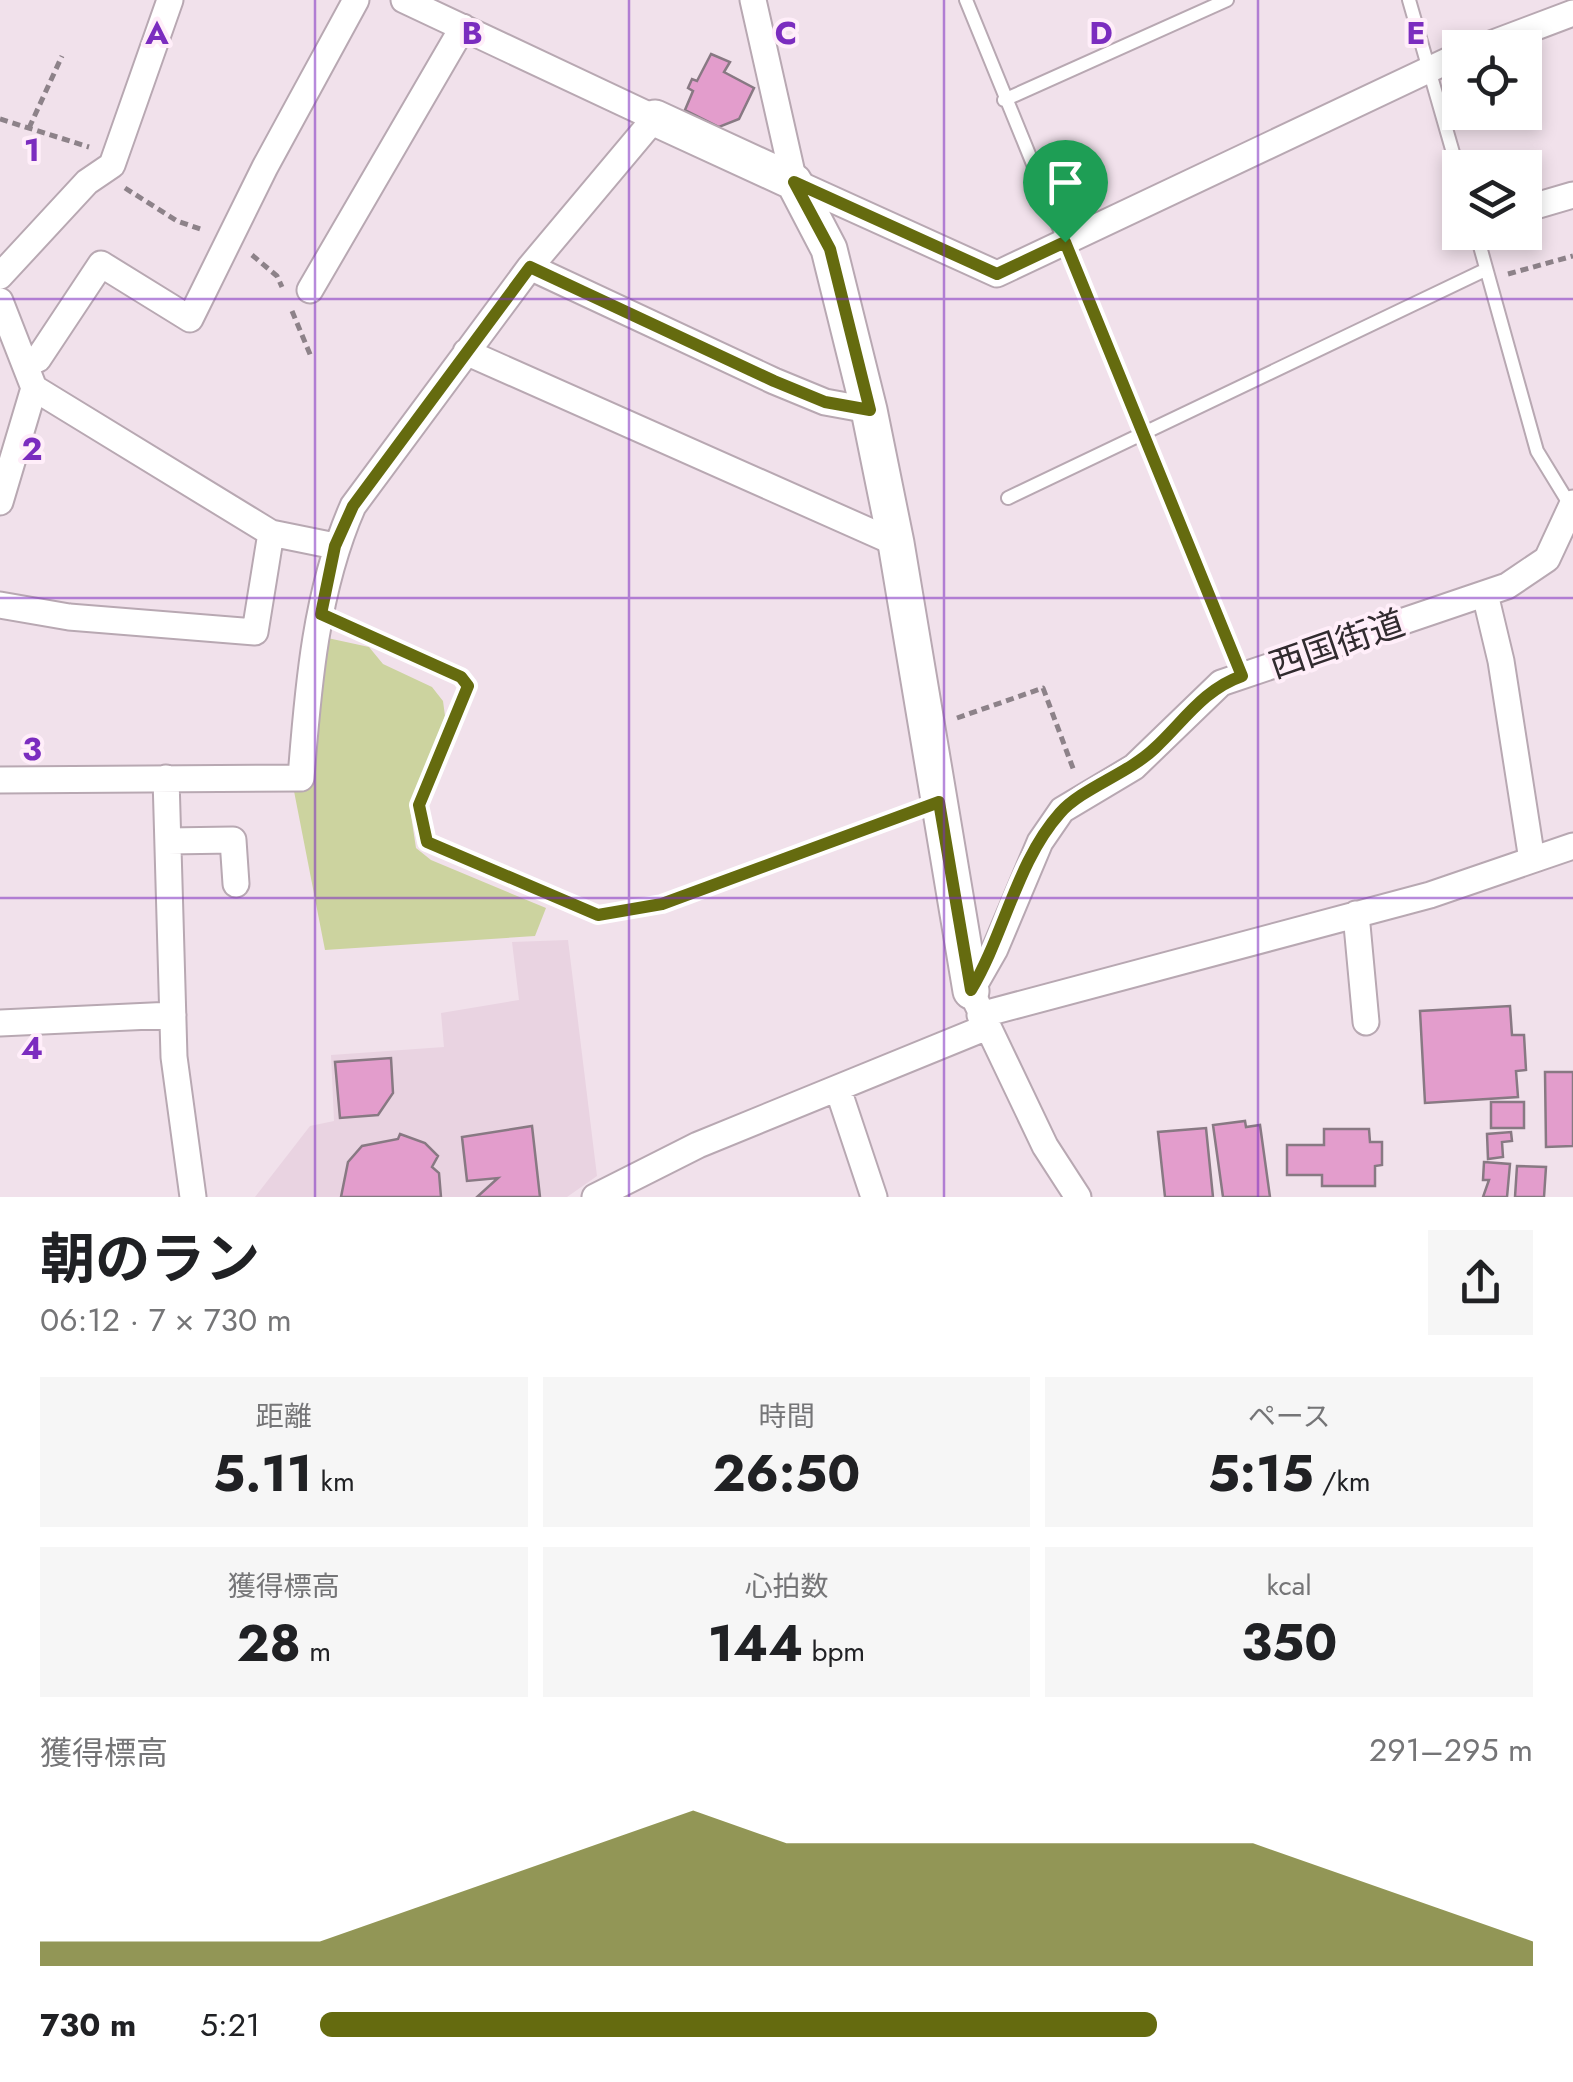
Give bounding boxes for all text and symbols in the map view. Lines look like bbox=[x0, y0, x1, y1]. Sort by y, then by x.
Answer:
text: A bbox=[144, 10, 169, 56]
text: B bbox=[461, 10, 483, 56]
text: C bbox=[775, 10, 797, 56]
text: D bbox=[1089, 10, 1113, 56]
text: E bbox=[1406, 10, 1426, 56]
map controls bbox=[1442, 30, 1542, 250]
button: locate bbox=[1442, 30, 1542, 130]
text: 1 bbox=[24, 127, 40, 173]
pin bbox=[1023, 140, 1108, 243]
button: layers bbox=[1442, 150, 1542, 250]
icon: arrive bbox=[1038, 155, 1093, 210]
text: 2 bbox=[22, 426, 43, 472]
street label: 西国街道 bbox=[1263, 598, 1411, 690]
text: 3 bbox=[22, 726, 42, 772]
text: 4 bbox=[21, 1025, 43, 1071]
text: 朝のラン bbox=[40, 1219, 260, 1299]
button: share bbox=[1428, 1230, 1533, 1335]
text: 06:12 · 7 × 730 m bbox=[40, 1297, 292, 1343]
text: 距離 bbox=[256, 1396, 312, 1437]
text: 時間 bbox=[758, 1396, 815, 1437]
text: ペース bbox=[1248, 1396, 1330, 1437]
text: 5.11 bbox=[213, 1437, 312, 1510]
text: 26:50 bbox=[713, 1437, 860, 1510]
text: 5:15 bbox=[1208, 1437, 1314, 1510]
text: km bbox=[312, 1461, 355, 1502]
text: /km bbox=[1314, 1461, 1371, 1502]
text: kcal bbox=[1267, 1565, 1312, 1606]
text: 獲得標高 bbox=[228, 1566, 340, 1607]
text: 心拍数 bbox=[744, 1566, 829, 1607]
text: 350 bbox=[1241, 1606, 1337, 1679]
text: 28 bbox=[237, 1607, 301, 1680]
text: 144 bbox=[708, 1607, 803, 1680]
text: m bbox=[301, 1631, 331, 1672]
text: bpm bbox=[803, 1631, 865, 1672]
text: 291–295 m bbox=[1369, 1727, 1533, 1773]
text: 獲得標高 bbox=[40, 1730, 168, 1776]
text: 730 m bbox=[40, 2002, 136, 2048]
text: 5:21 bbox=[200, 2002, 260, 2048]

